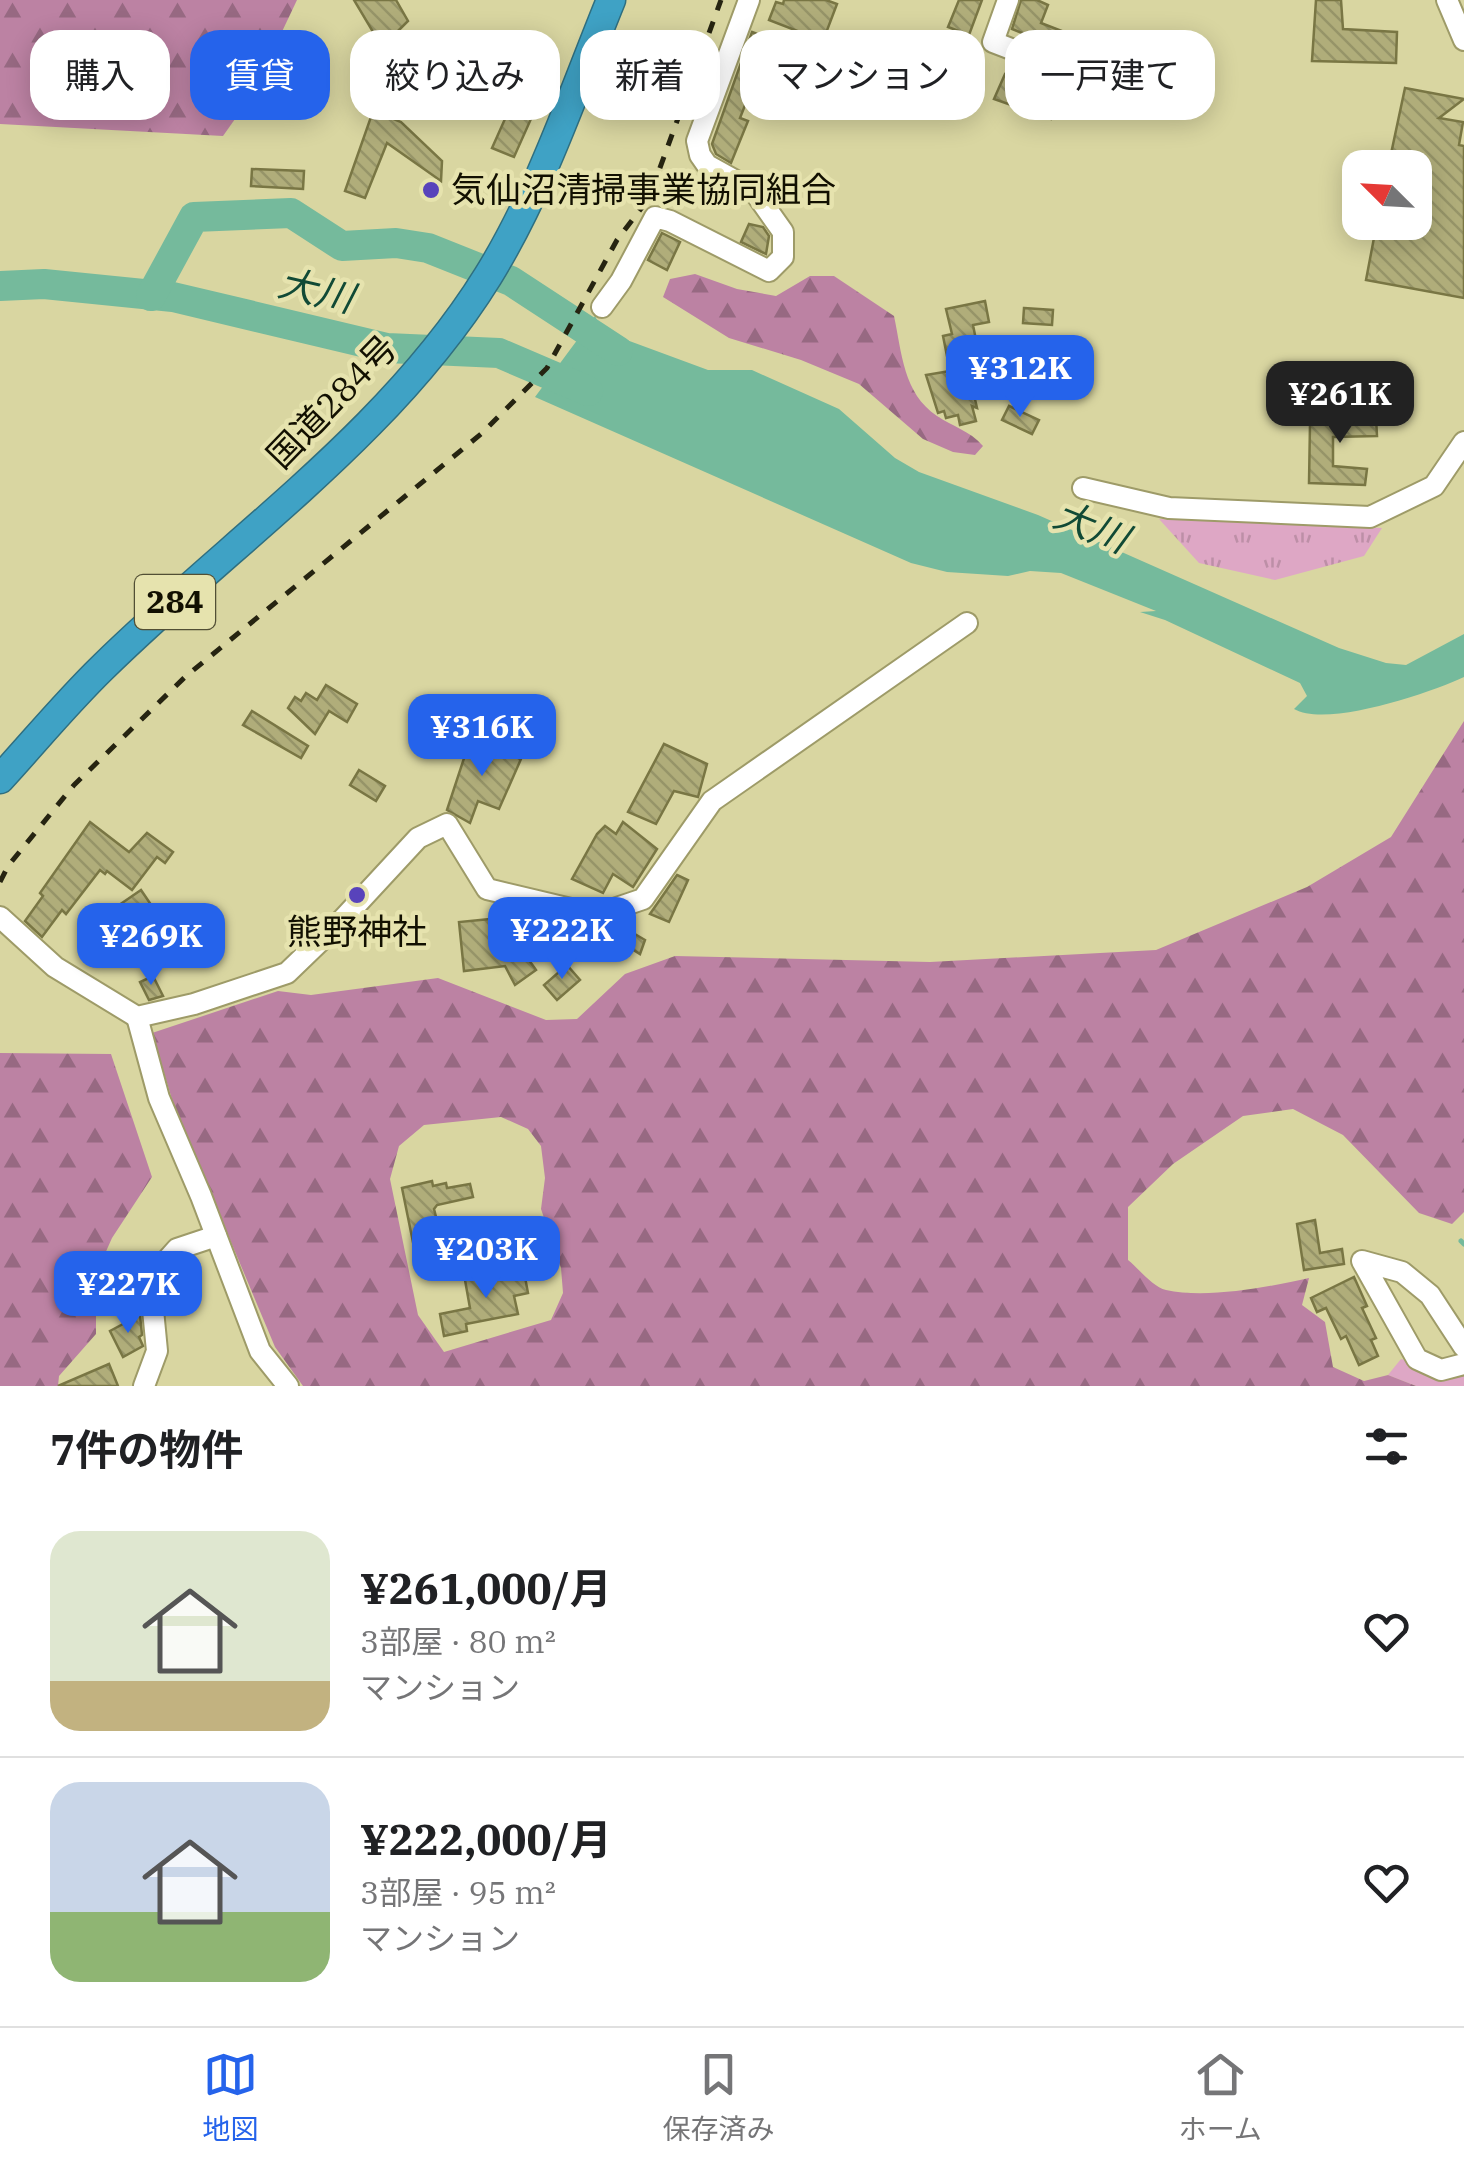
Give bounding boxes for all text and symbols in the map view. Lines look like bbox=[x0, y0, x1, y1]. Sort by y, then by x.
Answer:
chip: 購入 bbox=[30, 30, 170, 120]
chip: 賃貸 bbox=[190, 30, 330, 120]
chip: 絞り込み bbox=[350, 30, 560, 120]
chip: 新着 bbox=[580, 30, 720, 120]
chip: マンション bbox=[740, 30, 985, 120]
chip: 一戸建て bbox=[1005, 30, 1215, 120]
north arrow bbox=[1342, 150, 1432, 240]
map controls bbox=[1342, 150, 1432, 240]
place label: 気仙沼清掃事業協同組合 bbox=[451, 166, 836, 212]
marker: 気仙沼清掃事業協同組合 bbox=[420, 179, 442, 201]
water label: 大川 bbox=[274, 257, 363, 323]
street label: 国道284号 bbox=[256, 325, 406, 478]
pin: ¥312K bbox=[950, 335, 1090, 420]
text: ¥312K bbox=[968, 346, 1072, 388]
pin: ¥261K bbox=[1270, 361, 1410, 446]
text: ¥261K bbox=[1288, 372, 1392, 414]
water label: 大川 bbox=[1047, 489, 1140, 564]
road number: 284 bbox=[135, 575, 215, 629]
pin: ¥316K bbox=[412, 694, 552, 779]
text: ¥316K bbox=[430, 705, 534, 747]
marker: 熊野神社 bbox=[346, 884, 368, 906]
pin: ¥222K bbox=[492, 897, 632, 982]
pin: ¥269K bbox=[81, 903, 221, 988]
place label: 熊野神社 bbox=[287, 908, 427, 954]
text: ¥222K bbox=[510, 908, 614, 950]
text: ¥269K bbox=[99, 914, 203, 956]
pin: ¥203K bbox=[416, 1216, 556, 1301]
text: ¥203K bbox=[434, 1227, 538, 1269]
pin: ¥227K bbox=[58, 1251, 198, 1336]
text: ¥227K bbox=[76, 1262, 180, 1304]
icon: filters bbox=[1359, 1419, 1414, 1474]
text: 7件の物件 bbox=[50, 1422, 243, 1477]
text: ¥261,000/月 bbox=[360, 1561, 612, 1616]
icon: home bbox=[130, 1571, 250, 1691]
icon: heart bbox=[1359, 1604, 1414, 1659]
text: 3部屋 · 80 m² bbox=[360, 1620, 556, 1662]
text: マンション bbox=[360, 1666, 520, 1708]
text: ¥222,000/月 bbox=[360, 1812, 612, 1867]
icon: home bbox=[130, 1822, 250, 1942]
icon: heart bbox=[1359, 1855, 1414, 1910]
text: 3部屋 · 95 m² bbox=[360, 1871, 556, 1913]
text: マンション bbox=[360, 1917, 520, 1959]
tab: 地図 bbox=[202, 2047, 258, 2147]
tab: 保存済み bbox=[662, 2047, 774, 2147]
tab: ホーム bbox=[1179, 2047, 1262, 2147]

